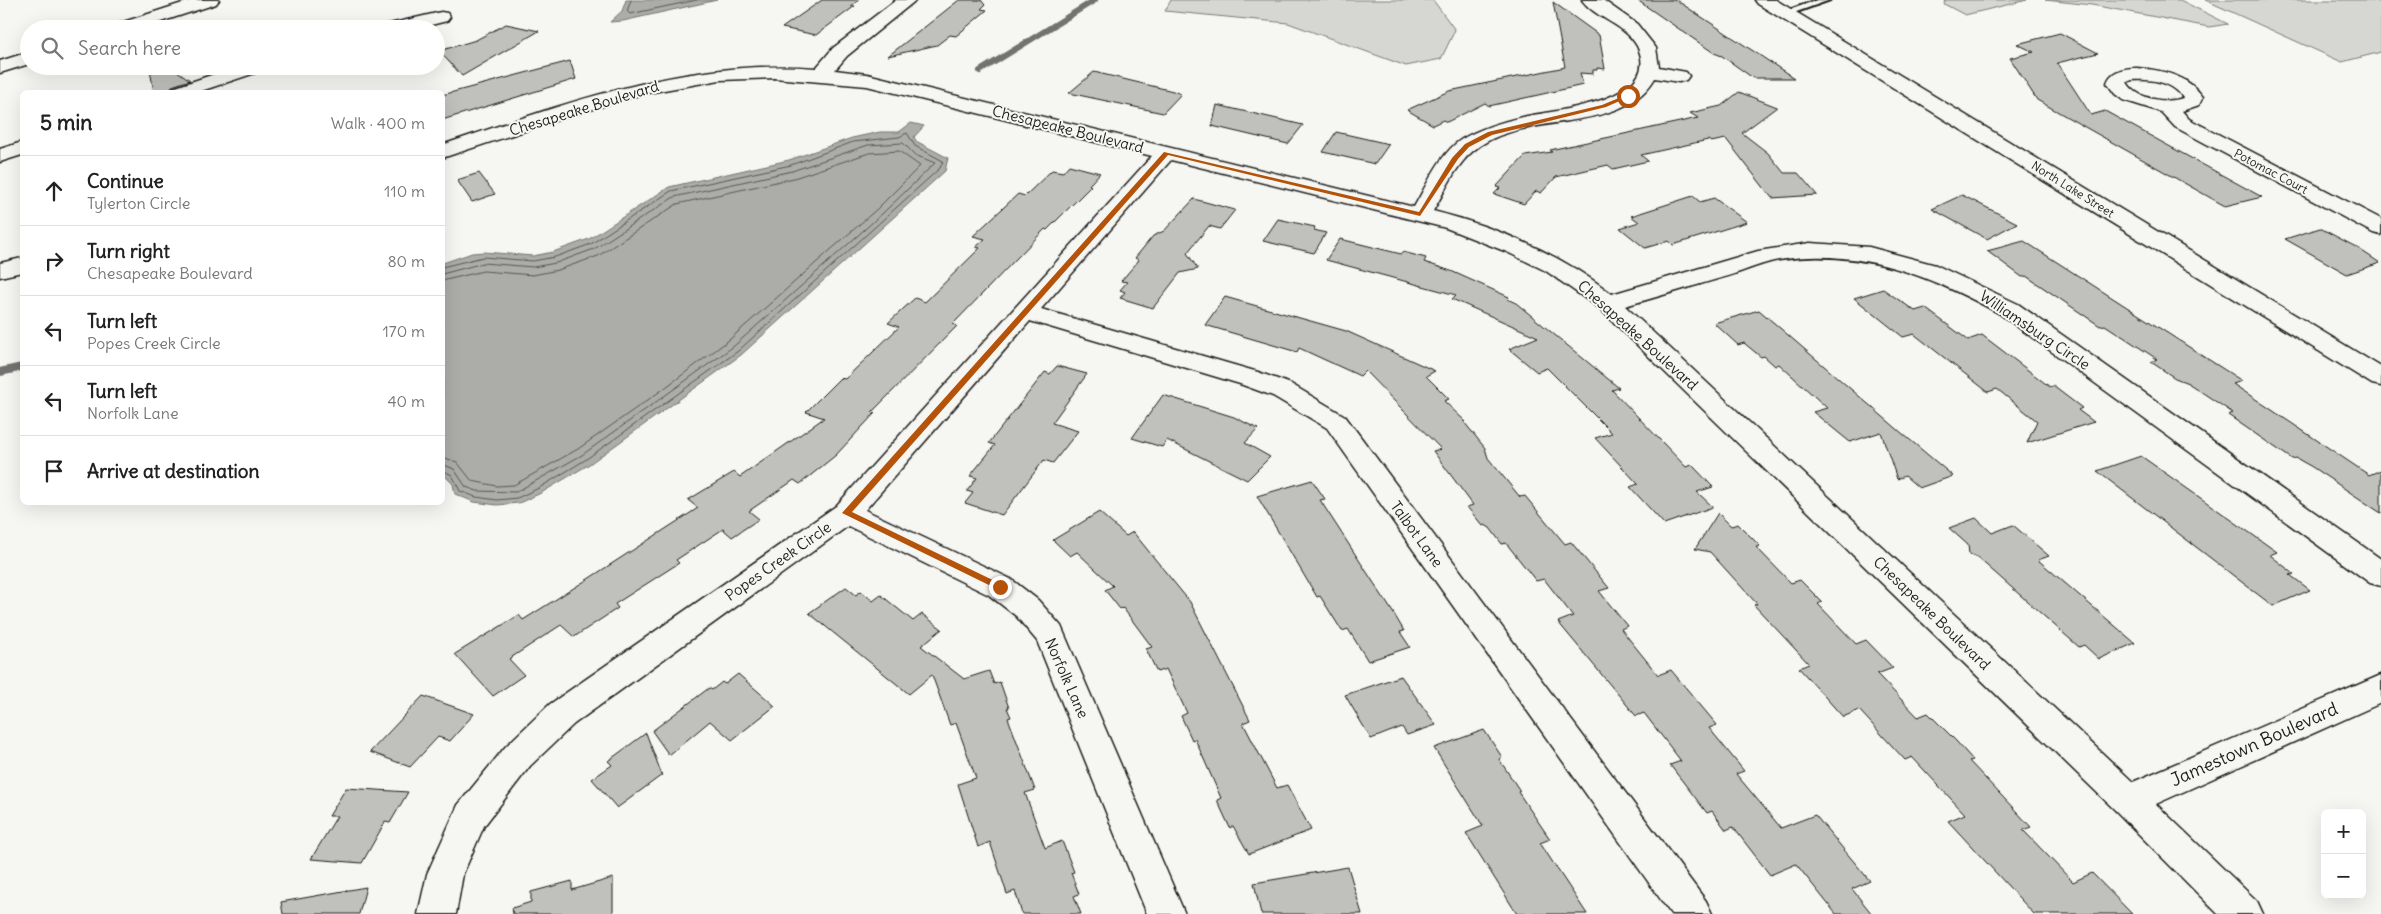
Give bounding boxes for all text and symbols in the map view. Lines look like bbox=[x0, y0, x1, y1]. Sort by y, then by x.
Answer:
search box bbox=[20, 20, 445, 75]
icon: search bbox=[38, 34, 66, 62]
text: Search here bbox=[78, 36, 181, 60]
street label: Chesapeake Boulevard bbox=[507, 76, 661, 140]
route start bbox=[1617, 85, 1640, 108]
street label: Chesapeake Boulevard bbox=[990, 101, 1146, 157]
text: 5 min bbox=[40, 109, 92, 136]
text: Walk · 400 m bbox=[331, 113, 425, 133]
street label: Potomac Court bbox=[2232, 145, 2310, 197]
street label: North Lake Street bbox=[2029, 158, 2117, 220]
text: Continue bbox=[87, 169, 164, 193]
icon: ahead bbox=[40, 177, 68, 205]
text: 110 m bbox=[384, 181, 425, 201]
text: Tylerton Circle bbox=[87, 193, 190, 213]
text: Turn right bbox=[87, 239, 170, 263]
icon: right bbox=[40, 247, 68, 275]
text: 80 m bbox=[387, 251, 425, 271]
text: Chesapeake Boulevard bbox=[87, 263, 253, 283]
street label: Chesapeake Boulevard bbox=[1574, 276, 1702, 394]
street label: Williamsburg Circle bbox=[1976, 286, 2094, 374]
text: Turn left bbox=[87, 309, 157, 333]
icon: left bbox=[40, 317, 68, 345]
text: 170 m bbox=[382, 321, 425, 341]
text: Popes Creek Circle bbox=[87, 333, 221, 353]
text: Turn left bbox=[87, 379, 157, 403]
icon: left bbox=[40, 387, 68, 415]
text: 40 m bbox=[387, 391, 425, 411]
text: Norfolk Lane bbox=[87, 403, 179, 423]
icon: arrive bbox=[40, 457, 68, 485]
text: Arrive at destination bbox=[87, 459, 260, 483]
street label: Talbot Lane bbox=[1387, 497, 1447, 571]
street label: Popes Creek Circle bbox=[721, 517, 835, 605]
street label: Chesapeake Boulevard bbox=[1870, 552, 1995, 674]
route end bbox=[989, 576, 1012, 599]
street label: Norfolk Lane bbox=[1041, 635, 1093, 721]
street label: Jamestown Boulevard bbox=[2167, 697, 2342, 791]
map controls bbox=[2321, 809, 2366, 899]
button: + bbox=[2321, 809, 2366, 854]
button: − bbox=[2321, 854, 2366, 899]

